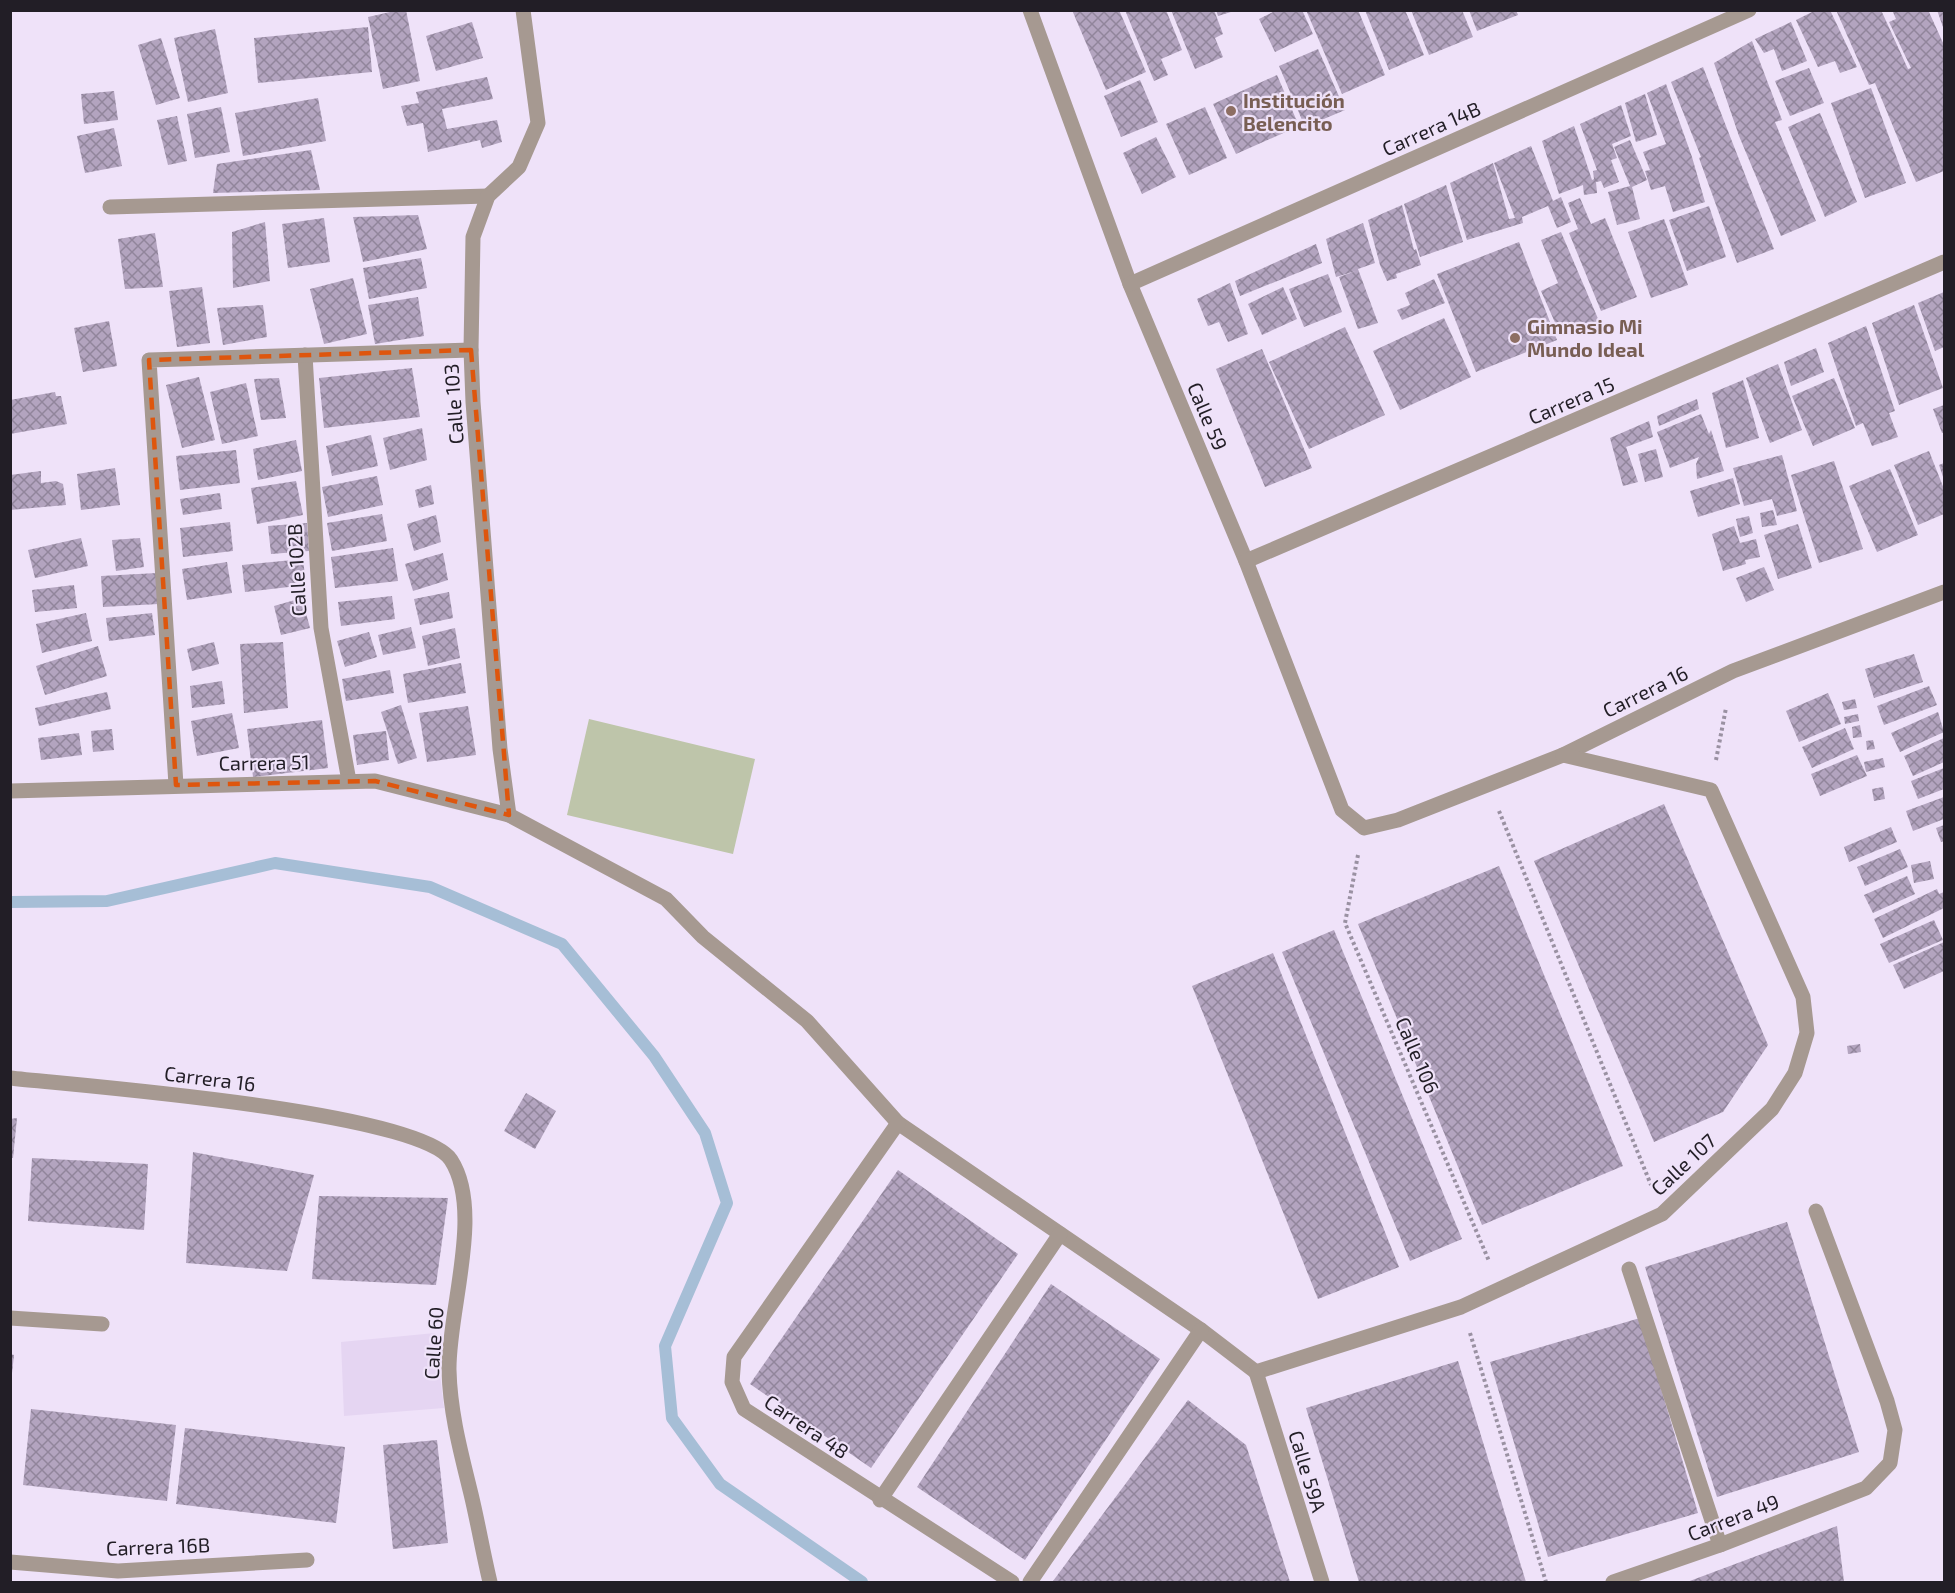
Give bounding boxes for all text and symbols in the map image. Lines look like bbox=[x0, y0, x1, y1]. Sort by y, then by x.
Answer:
place label: Institución Belencito bbox=[1243, 88, 1345, 135]
street label: Carrera 14B bbox=[1378, 96, 1484, 160]
marker: Institución Belencito bbox=[1224, 104, 1238, 118]
place label: Gimnasio Mi Mundo Ideal bbox=[1527, 314, 1645, 361]
marker: Gimnasio Mi Mundo Ideal bbox=[1508, 331, 1522, 345]
street label: Calle 103 bbox=[438, 363, 468, 445]
street label: Carrera 15 bbox=[1524, 371, 1618, 429]
street label: Calle 59 bbox=[1183, 378, 1233, 454]
street label: Calle 102B bbox=[282, 523, 310, 617]
street label: Carrera 16 bbox=[1599, 660, 1691, 722]
street label: Carrera 51 bbox=[218, 749, 310, 775]
street label: Calle 106 bbox=[1391, 1013, 1445, 1097]
street label: Carrera 16 bbox=[163, 1060, 257, 1096]
street label: Calle 107 bbox=[1646, 1128, 1720, 1200]
street label: Calle 60 bbox=[418, 1306, 448, 1380]
street label: Carrera 48 bbox=[760, 1389, 854, 1463]
street label: Calle 59A bbox=[1284, 1427, 1332, 1515]
street label: Carrera 49 bbox=[1684, 1489, 1782, 1545]
street label: Carrera 16B bbox=[106, 1532, 210, 1560]

